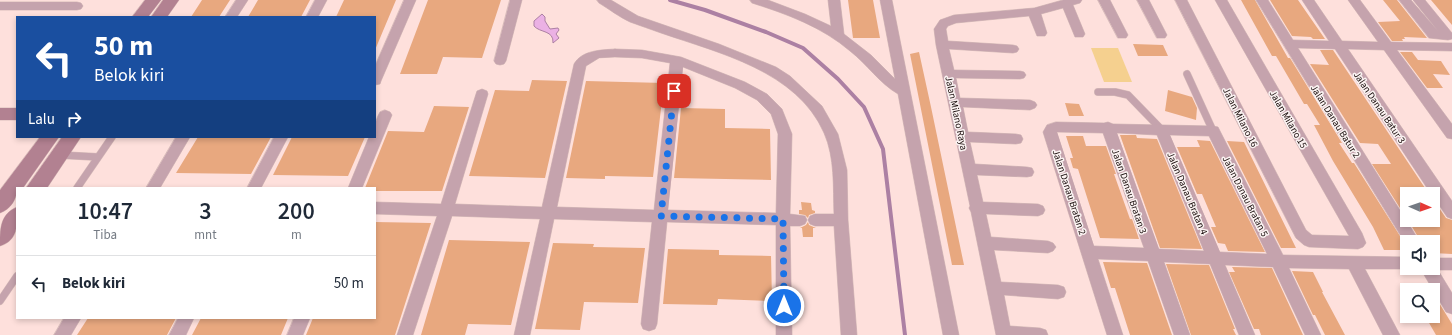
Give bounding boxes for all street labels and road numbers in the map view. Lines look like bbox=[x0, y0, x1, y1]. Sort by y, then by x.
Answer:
street label: Jalan Danau Batur 3 bbox=[1350, 69, 1408, 146]
street label: Jalan Milano Raya bbox=[941, 75, 971, 151]
street label: Jalan Danau Batur 2 bbox=[1307, 82, 1363, 161]
street label: Jalan Milano 16 bbox=[1219, 85, 1261, 150]
street label: Jalan Milano 15 bbox=[1266, 88, 1310, 151]
street label: Jalan Danau Bratan 3 bbox=[1108, 147, 1150, 236]
street label: Jalan Danau Bratan 2 bbox=[1049, 148, 1089, 237]
street label: Jalan Danau Bratan 4 bbox=[1163, 150, 1211, 237]
street label: Jalan Danau Bratan 5 bbox=[1219, 154, 1271, 239]

